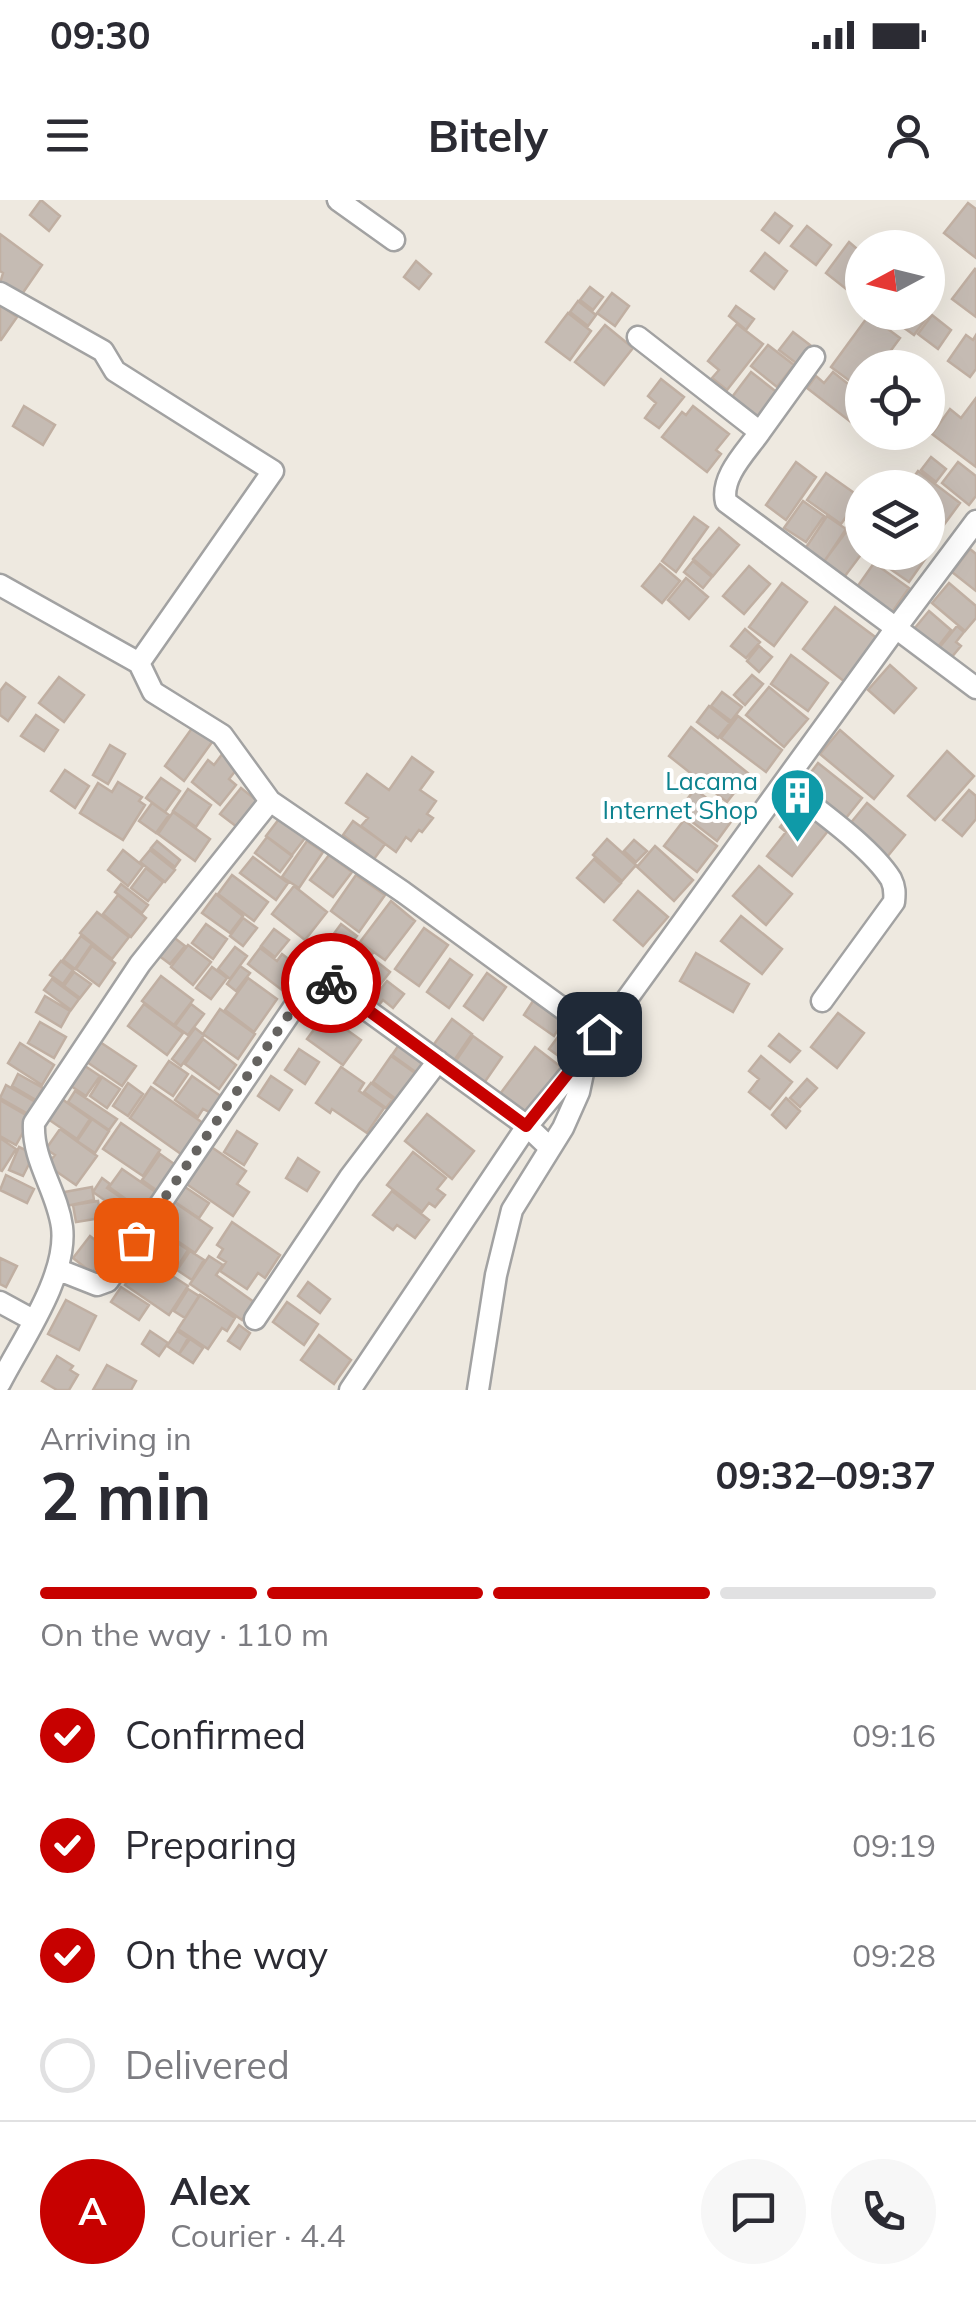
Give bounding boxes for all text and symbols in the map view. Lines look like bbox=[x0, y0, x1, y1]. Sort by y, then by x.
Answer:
text: 09:30 bbox=[50, 11, 151, 59]
text: Bitely bbox=[428, 107, 548, 163]
icon: menu bbox=[40, 108, 95, 163]
icon: person bbox=[881, 108, 936, 163]
north arrow bbox=[845, 230, 945, 330]
map controls bbox=[845, 230, 945, 570]
button: locate bbox=[845, 350, 945, 450]
button: layers bbox=[845, 470, 945, 570]
place label: Lacama Internet Shop bbox=[603, 765, 758, 825]
building icon: Lacama Internet Shop bbox=[767, 765, 827, 844]
courier bbox=[281, 933, 381, 1033]
icon: bike bbox=[304, 956, 359, 1011]
pin bbox=[557, 992, 642, 1077]
icon: home bbox=[572, 1007, 627, 1062]
pin bbox=[94, 1198, 179, 1283]
icon: bag bbox=[109, 1213, 164, 1268]
text: Arriving in bbox=[40, 1418, 192, 1458]
text: 09:32–09:37 bbox=[716, 1451, 936, 1499]
text: 2 min bbox=[40, 1455, 211, 1536]
text: On the way · 110 m bbox=[40, 1614, 329, 1654]
icon: check bbox=[40, 1708, 95, 1763]
text: Confirmed bbox=[125, 1711, 306, 1759]
text: 09:16 bbox=[852, 1715, 936, 1755]
icon: check bbox=[40, 1818, 95, 1873]
text: Preparing bbox=[125, 1821, 297, 1869]
text: 09:19 bbox=[852, 1825, 936, 1865]
icon: check bbox=[40, 1928, 95, 1983]
text: On the way bbox=[125, 1931, 328, 1979]
text: 09:28 bbox=[852, 1935, 936, 1975]
text: Delivered bbox=[125, 2041, 290, 2089]
button: chat bbox=[701, 2159, 806, 2264]
button: phone bbox=[831, 2159, 936, 2264]
text: Alex bbox=[170, 2167, 250, 2215]
text: A bbox=[78, 2187, 107, 2235]
text: Courier · 4.4 bbox=[170, 2215, 346, 2255]

